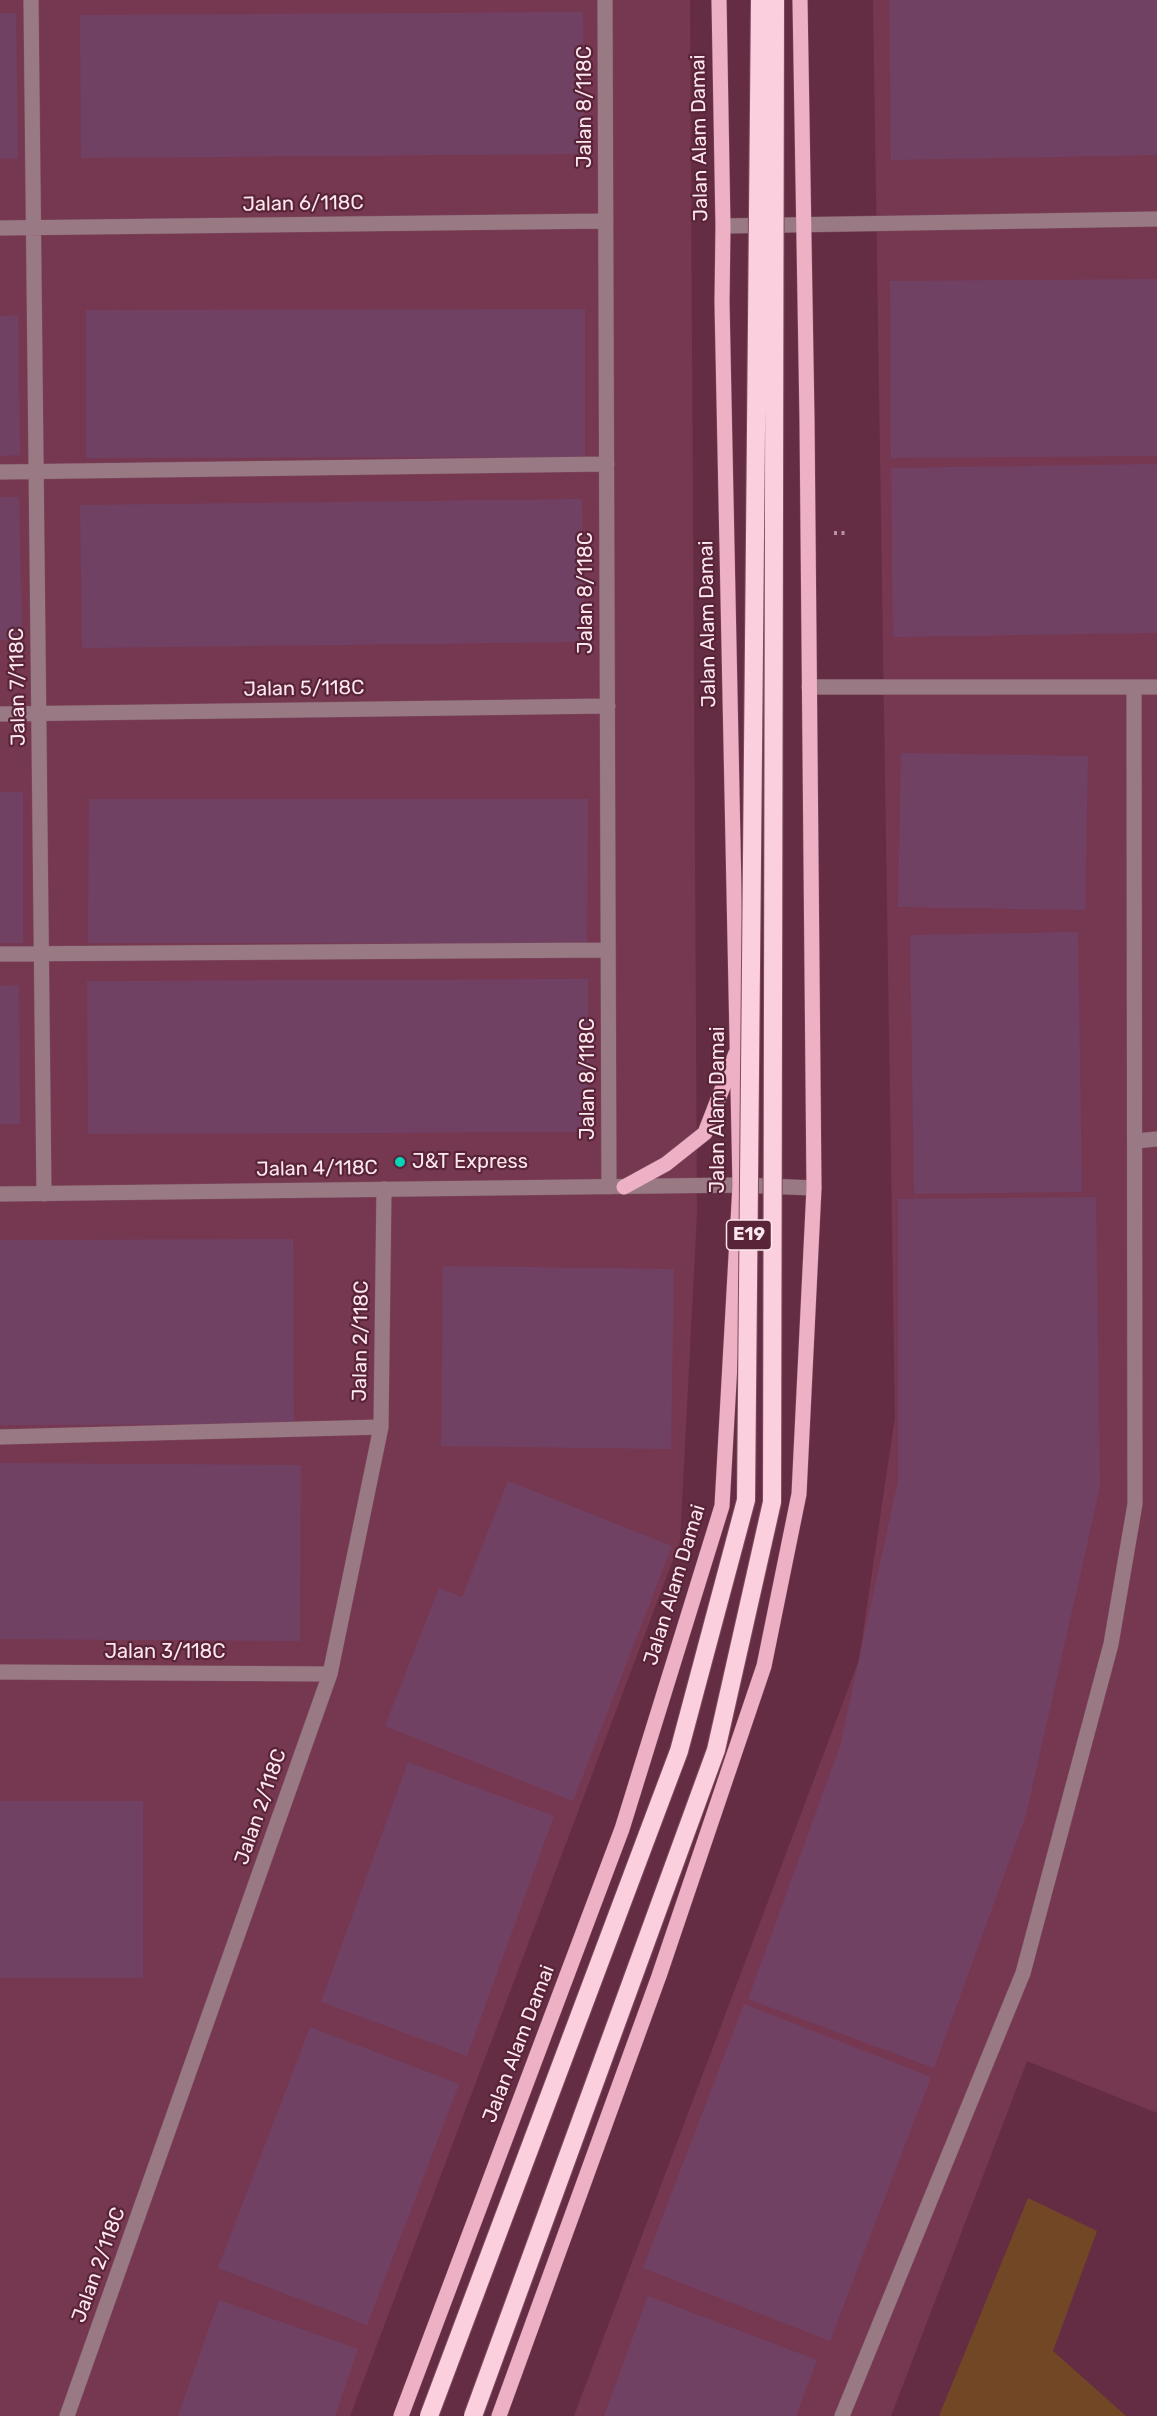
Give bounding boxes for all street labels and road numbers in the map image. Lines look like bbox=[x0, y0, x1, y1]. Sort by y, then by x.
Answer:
street label: Jalan 8/118C bbox=[573, 46, 597, 168]
street label: Jalan Alam Damai bbox=[687, 54, 713, 222]
street label: Jalan 6/118C bbox=[242, 191, 364, 217]
street label: Jalan 8/118C bbox=[574, 532, 598, 654]
street label: Jalan Alam Damai bbox=[695, 540, 721, 708]
street label: Jalan 7/118C bbox=[5, 628, 31, 746]
street label: Jalan 5/118C bbox=[243, 676, 365, 702]
street label: Jalan 8/118C bbox=[576, 1018, 600, 1140]
street label: Jalan Alam Damai bbox=[706, 1026, 730, 1194]
street label: Jalan 4/118C bbox=[256, 1156, 378, 1182]
road number: E19 bbox=[726, 1220, 771, 1250]
street label: Jalan 2/118C bbox=[348, 1280, 374, 1402]
street label: Jalan Alam Damai bbox=[639, 1502, 711, 1668]
street label: Jalan 3/118C bbox=[104, 1640, 226, 1664]
street label: Jalan 2/118C bbox=[230, 1746, 292, 1868]
street label: Jalan Alam Damai bbox=[478, 1962, 560, 2126]
street label: Jalan 2/118C bbox=[67, 2204, 131, 2326]

